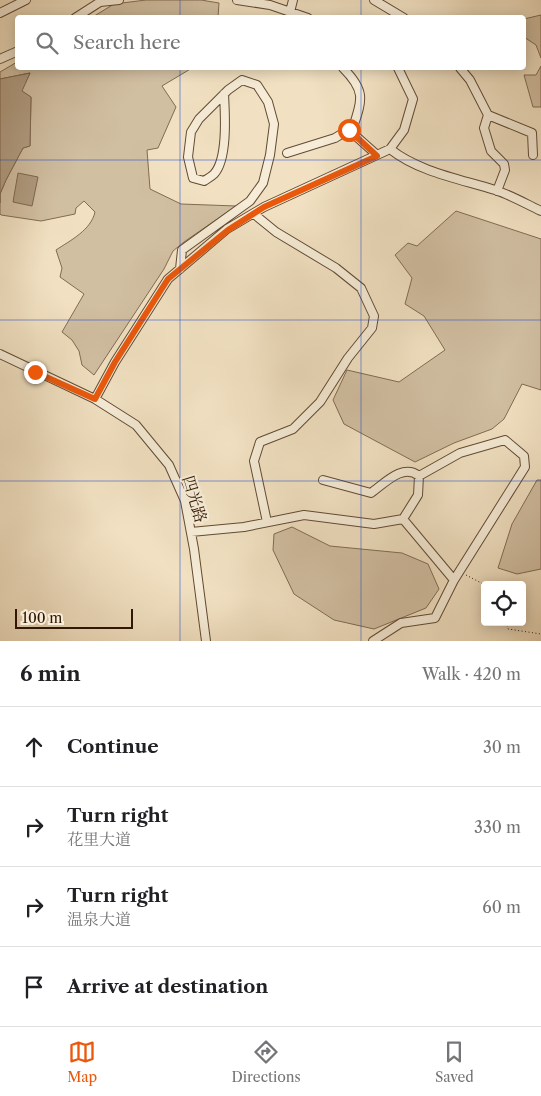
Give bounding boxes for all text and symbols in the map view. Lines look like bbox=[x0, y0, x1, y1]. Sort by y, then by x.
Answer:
search box bbox=[15, 15, 526, 70]
icon: search bbox=[33, 29, 61, 57]
text: Search here bbox=[73, 31, 181, 54]
route start bbox=[338, 119, 361, 142]
route end bbox=[24, 361, 47, 384]
street label: 四光路 bbox=[178, 473, 212, 525]
map controls bbox=[481, 581, 526, 626]
button: locate bbox=[481, 581, 526, 626]
scale bar bbox=[15, 606, 132, 629]
text: 100 m bbox=[22, 609, 62, 627]
text: 6 min bbox=[20, 661, 81, 686]
text: Walk · 420 m bbox=[422, 664, 521, 684]
icon: ahead bbox=[20, 733, 48, 761]
text: Continue bbox=[67, 735, 159, 758]
text: 30 m bbox=[483, 737, 521, 757]
text: Turn right bbox=[67, 804, 168, 827]
icon: right bbox=[20, 813, 48, 841]
text: 330 m bbox=[474, 817, 521, 837]
text: 花里大道 bbox=[67, 829, 131, 849]
text: Turn right bbox=[67, 884, 168, 907]
icon: right bbox=[20, 893, 48, 921]
text: 60 m bbox=[482, 897, 521, 917]
text: 温泉大道 bbox=[67, 909, 131, 929]
icon: arrive bbox=[20, 973, 48, 1001]
text: Arrive at destination bbox=[67, 975, 268, 998]
tab: Map bbox=[67, 1038, 97, 1086]
tab: Directions bbox=[231, 1038, 301, 1086]
tab: Saved bbox=[435, 1038, 474, 1086]

